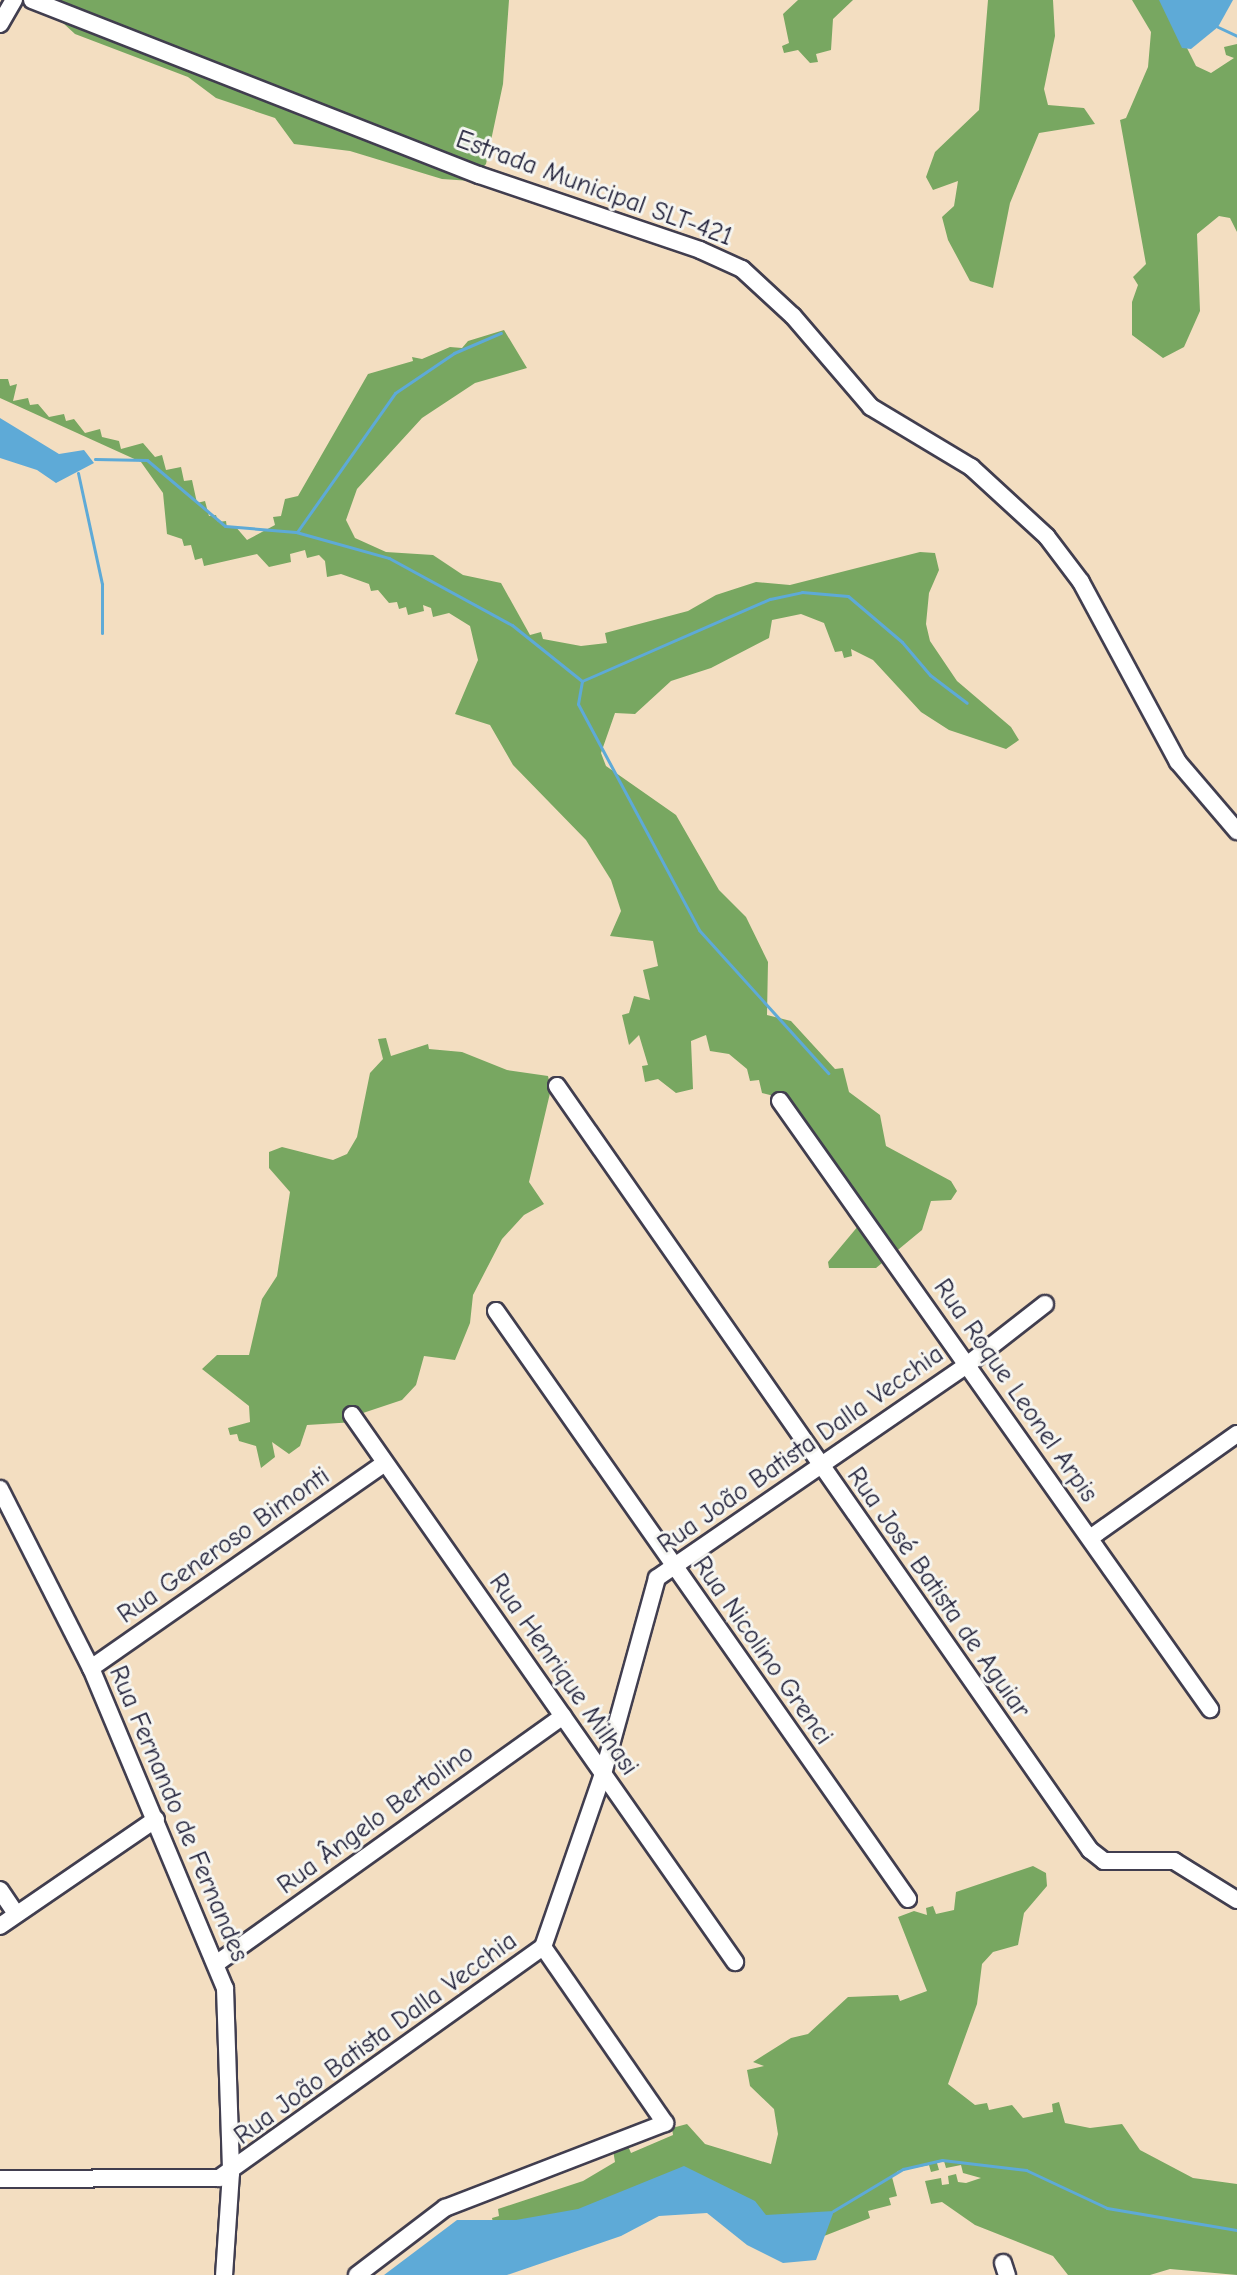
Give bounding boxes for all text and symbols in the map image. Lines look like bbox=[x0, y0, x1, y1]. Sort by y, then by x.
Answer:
street label: Estrada Municipal SLT-421 bbox=[451, 124, 737, 254]
street label: Rua Roque Leonel Arpis bbox=[926, 1273, 1104, 1509]
street label: Rua João Batista Dalla Vecchia bbox=[652, 1339, 950, 1561]
street label: Rua Generoso Bimonti bbox=[112, 1461, 336, 1631]
street label: Rua José Batista de Aguiar bbox=[840, 1462, 1036, 1724]
street label: Rua Nicolino Grenci bbox=[685, 1551, 839, 1751]
street label: Rua Henrique Milhasi bbox=[482, 1568, 644, 1782]
street label: Rua Fernando de Fernandes bbox=[101, 1661, 255, 1967]
street label: Rua Ângelo Bertolino bbox=[272, 1738, 480, 1902]
street label: Rua João Batista Dalla Vecchia bbox=[229, 1926, 523, 2152]

